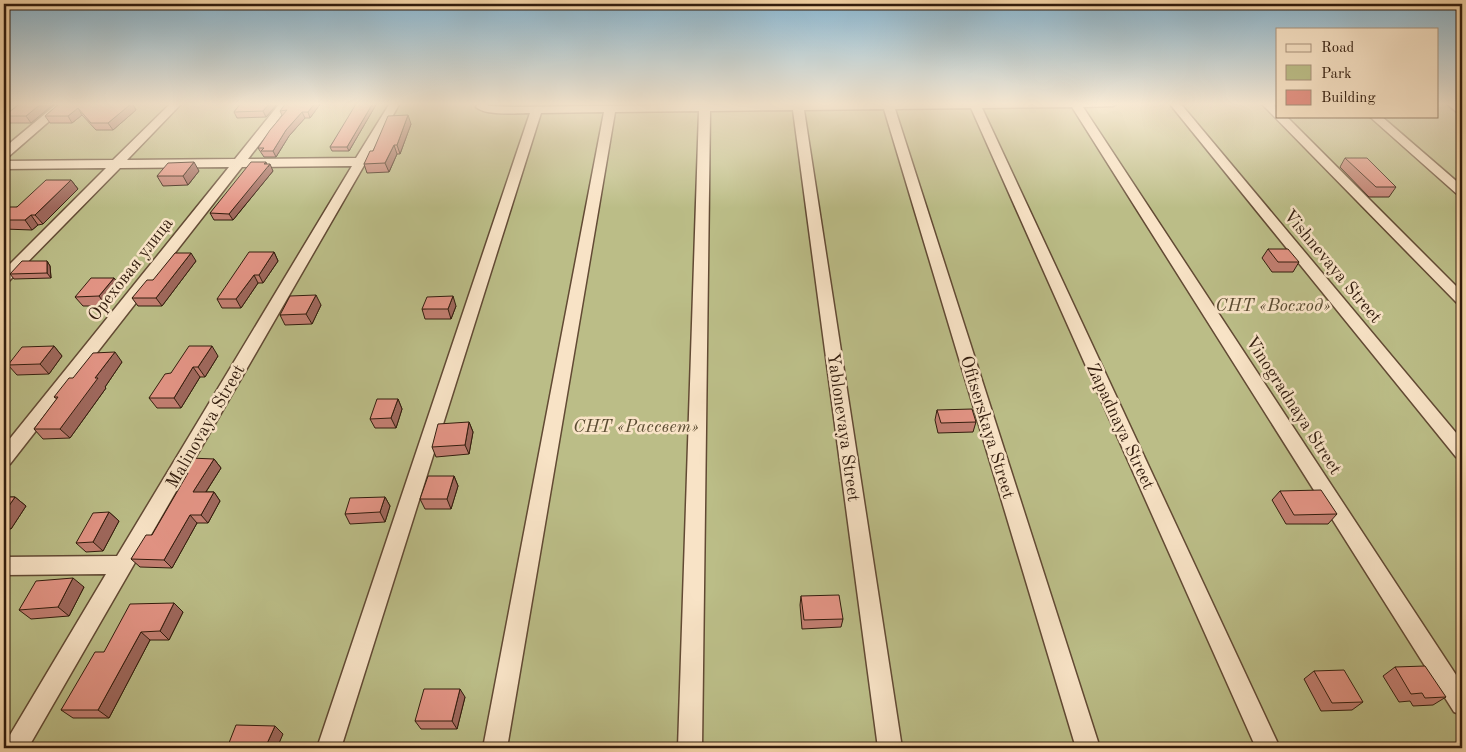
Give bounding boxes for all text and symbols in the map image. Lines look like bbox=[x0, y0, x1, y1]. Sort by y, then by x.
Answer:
legend bbox=[1276, 28, 1438, 118]
text: Road bbox=[1321, 41, 1355, 56]
text: Park bbox=[1321, 67, 1352, 82]
text: Building bbox=[1321, 91, 1376, 106]
street label: Vishnevaya Street bbox=[1280, 207, 1385, 327]
street label: Ореховая улица bbox=[85, 214, 177, 325]
park label: СНТ «Восход» bbox=[1215, 297, 1331, 315]
street label: Vinogradnaya Street bbox=[1242, 333, 1345, 478]
street label: Yablonevaya Street bbox=[824, 352, 862, 503]
street label: Ofitserskaya Street bbox=[957, 354, 1017, 501]
street label: Zapadnaya Street bbox=[1083, 360, 1157, 492]
street label: Malinovaya Street bbox=[163, 361, 249, 492]
park label: СНТ «Рассвет» bbox=[573, 418, 699, 436]

